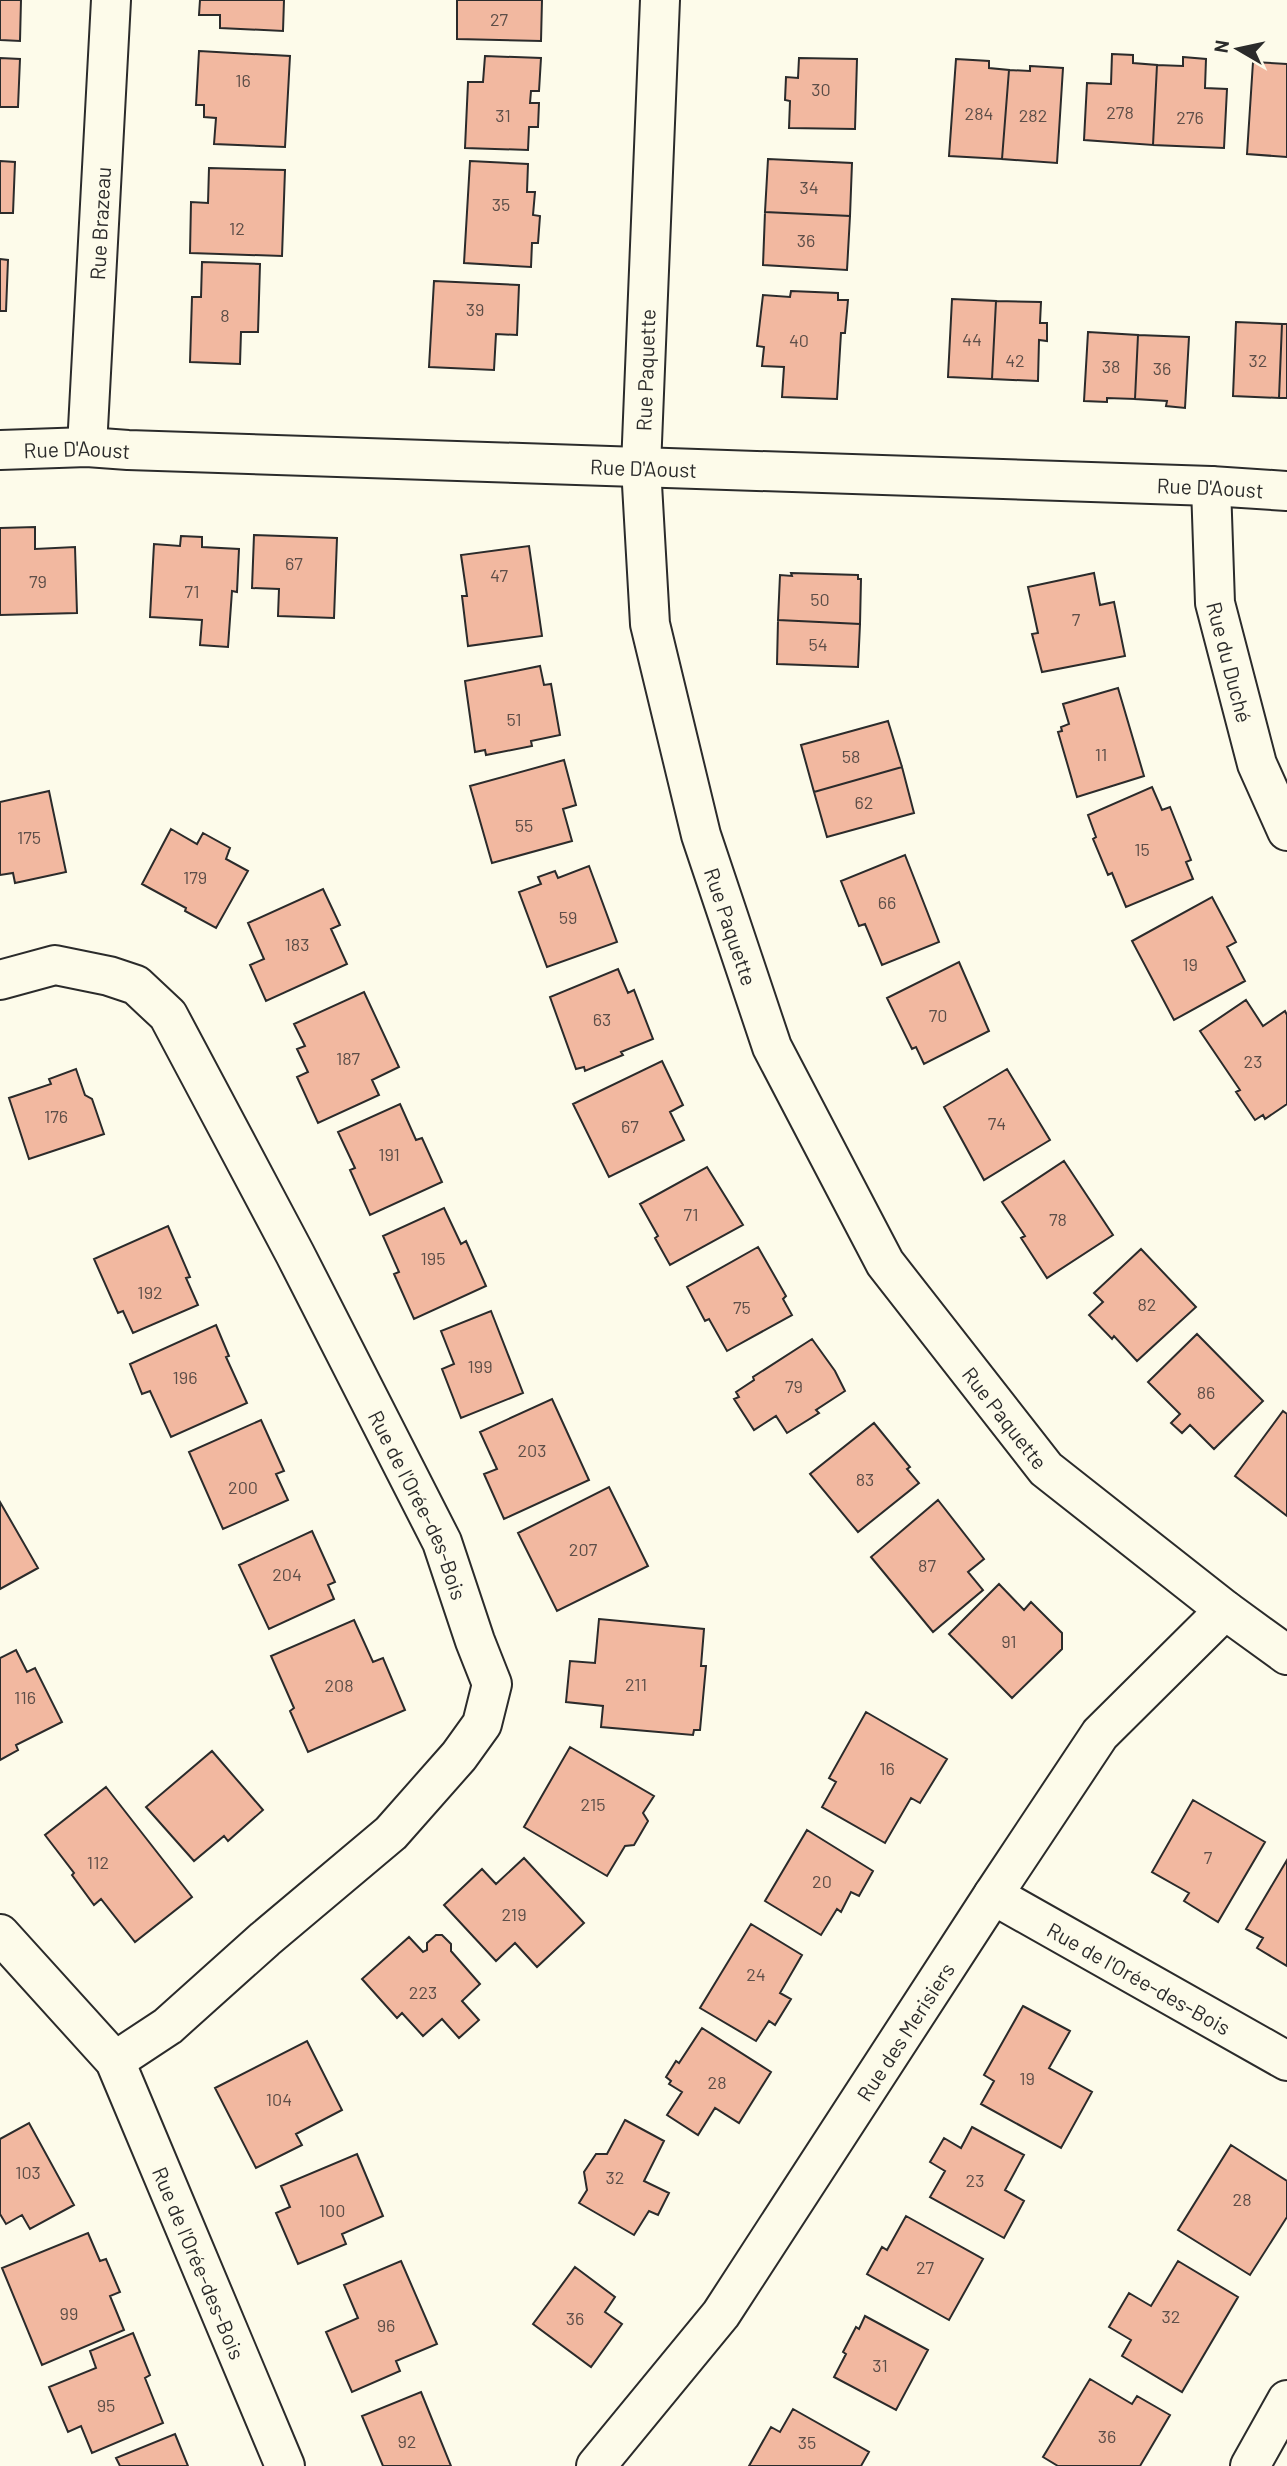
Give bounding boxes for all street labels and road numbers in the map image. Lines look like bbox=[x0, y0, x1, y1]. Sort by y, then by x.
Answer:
street label: Rue Brazeau bbox=[83, 166, 115, 281]
street label: Rue Paquette bbox=[630, 308, 660, 432]
street label: Rue D'Aoust bbox=[23, 434, 131, 463]
street label: Rue D'Aoust bbox=[590, 453, 697, 481]
street label: Rue D'Aoust bbox=[1156, 472, 1264, 502]
street label: Rue du Duché bbox=[1203, 599, 1258, 725]
street label: Rue Paquette bbox=[700, 864, 763, 988]
street label: Rue Paquette bbox=[958, 1361, 1053, 1473]
street label: Rue de l'Orée-des-Bois bbox=[364, 1406, 473, 1603]
street label: Rue de l'Orée-des-Bois bbox=[1043, 1916, 1235, 2039]
street label: Rue des Merisiers bbox=[851, 1957, 959, 2105]
street label: Rue de l'Orée-des-Bois bbox=[148, 2163, 251, 2363]

